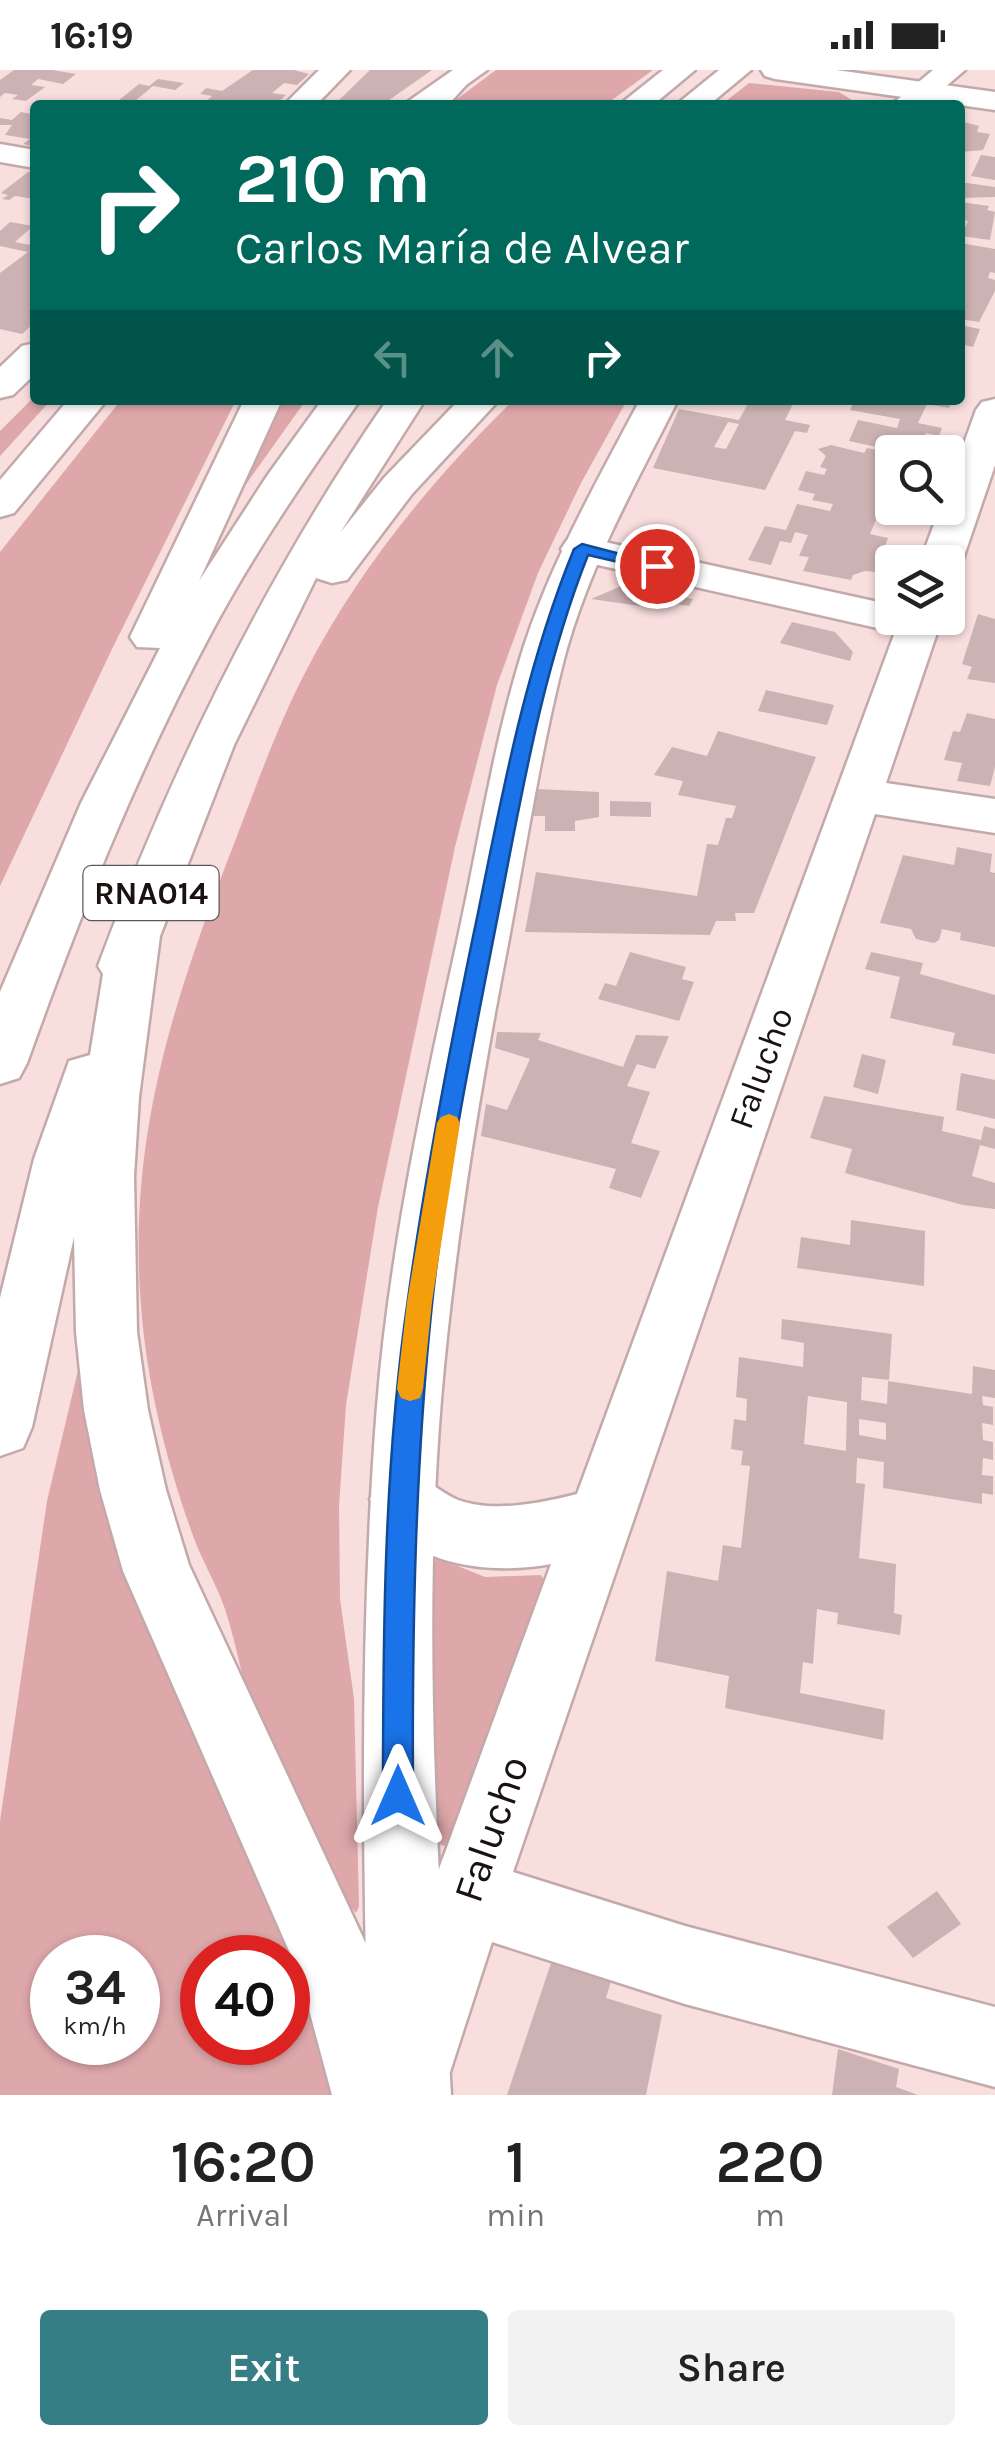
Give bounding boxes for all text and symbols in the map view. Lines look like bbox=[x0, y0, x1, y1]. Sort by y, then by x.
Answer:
text: 16:19 bbox=[50, 13, 134, 58]
text: 210 m bbox=[235, 138, 431, 220]
icon: right bbox=[70, 140, 200, 270]
text: Carlos María de Alvear bbox=[235, 222, 689, 274]
icon: left bbox=[365, 330, 420, 385]
icon: ahead bbox=[470, 330, 525, 385]
icon: right bbox=[575, 330, 630, 385]
map controls bbox=[875, 435, 965, 635]
button: search bbox=[875, 435, 965, 525]
pin bbox=[615, 524, 700, 609]
icon: arrive bbox=[630, 539, 685, 594]
button: layers bbox=[875, 545, 965, 635]
road number: RNA014 bbox=[84, 866, 218, 920]
street label: Falucho bbox=[720, 1002, 802, 1134]
position arrow bbox=[346, 1744, 450, 1848]
street label: Falucho bbox=[443, 1749, 539, 1909]
speed limit sign: 40 bbox=[180, 1935, 310, 2065]
text: 34 bbox=[65, 1958, 125, 2017]
text: km/h bbox=[63, 2011, 127, 2040]
text: 16:20 bbox=[170, 2127, 316, 2197]
text: 1 bbox=[505, 2127, 526, 2197]
text: 220 bbox=[715, 2127, 825, 2197]
text: Arrival bbox=[196, 2197, 290, 2234]
text: min bbox=[486, 2197, 545, 2234]
text: m bbox=[755, 2197, 785, 2234]
button: Exit bbox=[40, 2310, 488, 2425]
button: Share bbox=[508, 2310, 955, 2425]

